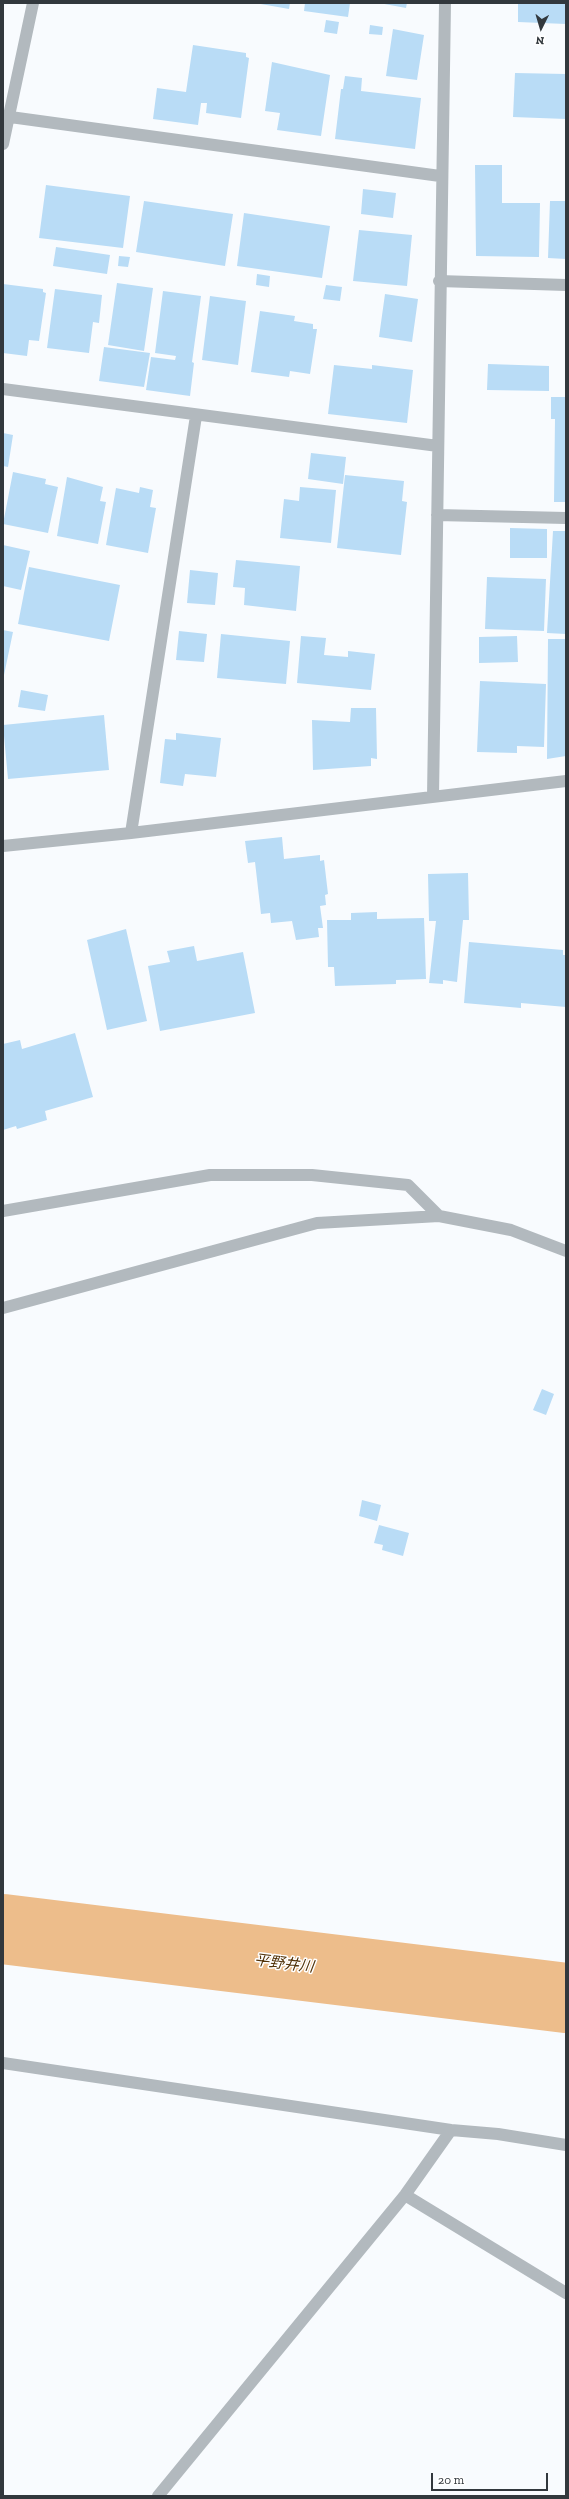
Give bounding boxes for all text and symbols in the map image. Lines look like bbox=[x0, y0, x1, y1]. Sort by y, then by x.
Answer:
north arrow bbox=[521, 8, 561, 48]
text: N bbox=[535, 34, 545, 47]
water label: 平野井川 bbox=[253, 1951, 315, 1977]
scale bar bbox=[433, 2465, 550, 2491]
text: 20 m bbox=[438, 2473, 464, 2487]

